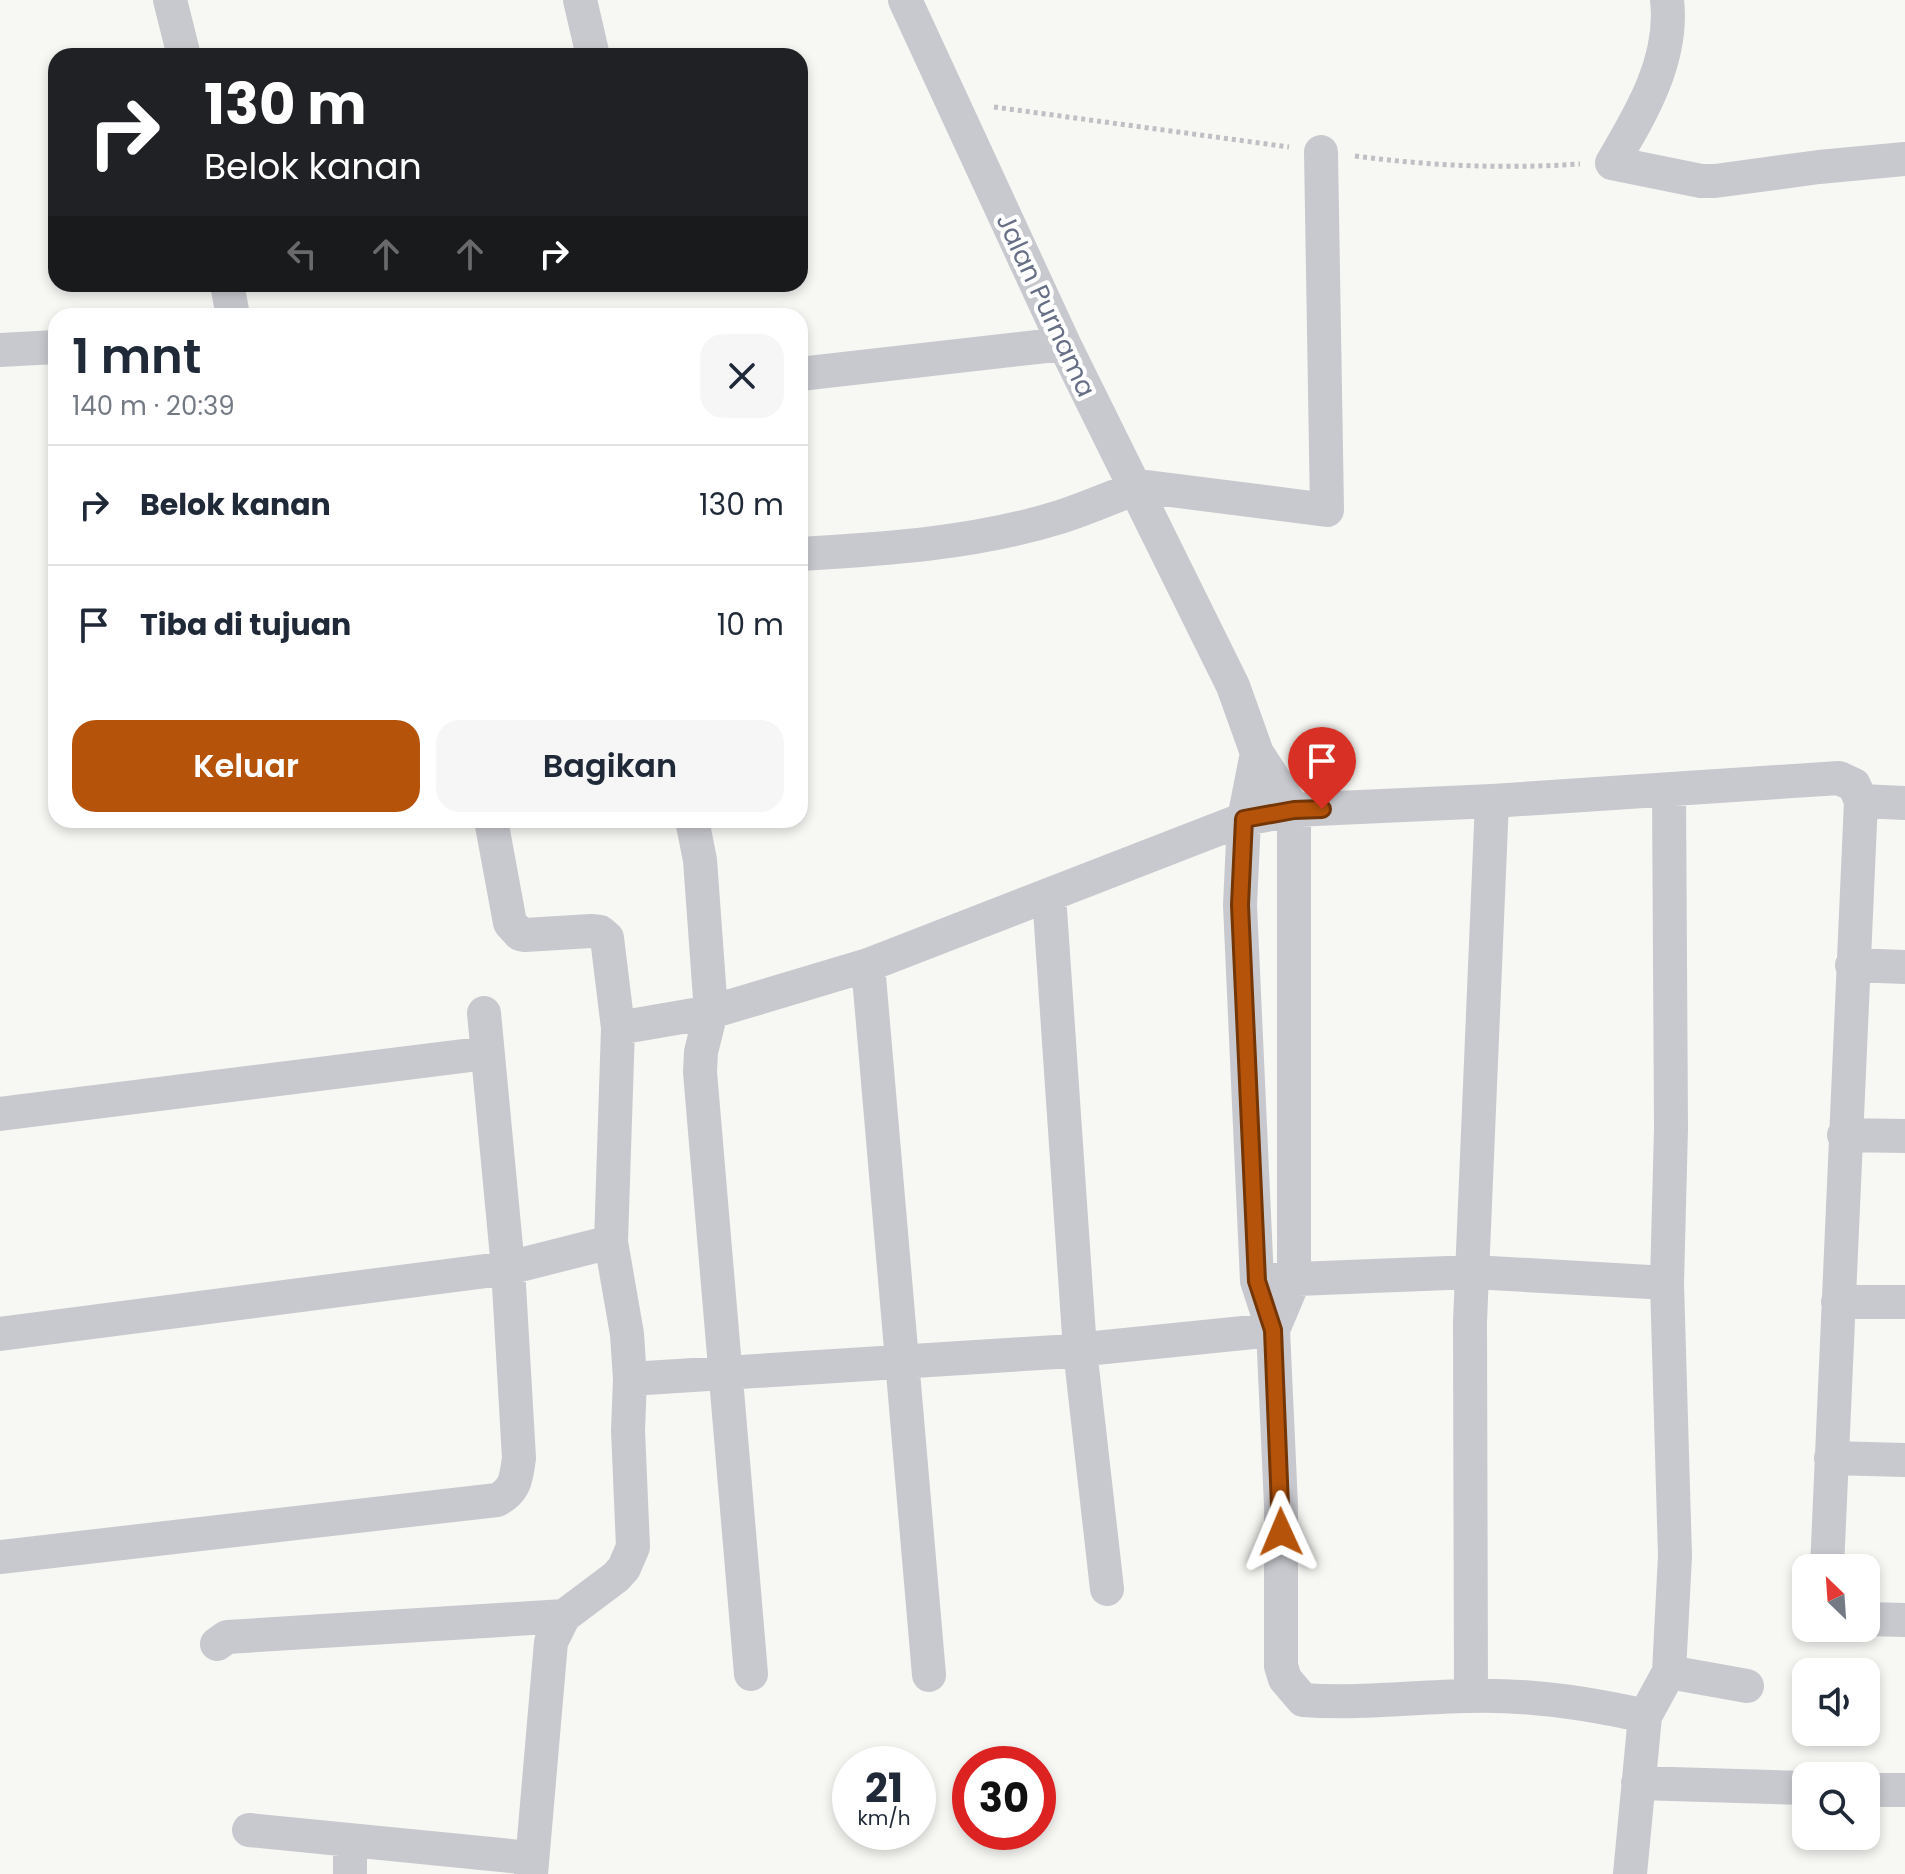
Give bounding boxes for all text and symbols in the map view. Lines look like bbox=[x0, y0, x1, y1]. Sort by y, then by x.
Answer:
text: 130 m bbox=[204, 65, 367, 144]
icon: right bbox=[72, 80, 176, 184]
text: Belok kanan bbox=[204, 141, 422, 192]
street label: Jalan Purnama bbox=[988, 207, 1104, 403]
icon: left bbox=[280, 232, 324, 276]
icon: ahead bbox=[364, 232, 408, 276]
icon: ahead bbox=[448, 232, 492, 276]
icon: right bbox=[532, 232, 576, 276]
text: 1 mnt bbox=[72, 323, 201, 390]
button: close bbox=[700, 334, 784, 418]
text: 140 m · 20:39 bbox=[72, 388, 235, 424]
icon: right bbox=[72, 483, 116, 527]
text: Belok kanan bbox=[140, 483, 331, 526]
text: 130 m bbox=[699, 483, 784, 526]
icon: arrive bbox=[72, 603, 116, 647]
text: Tiba di tujuan bbox=[140, 603, 351, 646]
text: 10 m bbox=[717, 603, 784, 646]
button: Keluar bbox=[72, 720, 420, 812]
button: Bagikan bbox=[436, 720, 784, 812]
pin bbox=[1288, 727, 1356, 809]
icon: arrive bbox=[1300, 739, 1344, 783]
position arrow bbox=[1239, 1490, 1323, 1574]
north arrow bbox=[1792, 1554, 1880, 1642]
map controls bbox=[1792, 1554, 1880, 1850]
button: sound bbox=[1792, 1658, 1880, 1746]
speed limit sign: 30 bbox=[952, 1746, 1056, 1850]
text: 21 bbox=[865, 1760, 903, 1816]
button: search bbox=[1792, 1762, 1880, 1850]
text: km/h bbox=[857, 1804, 911, 1832]

